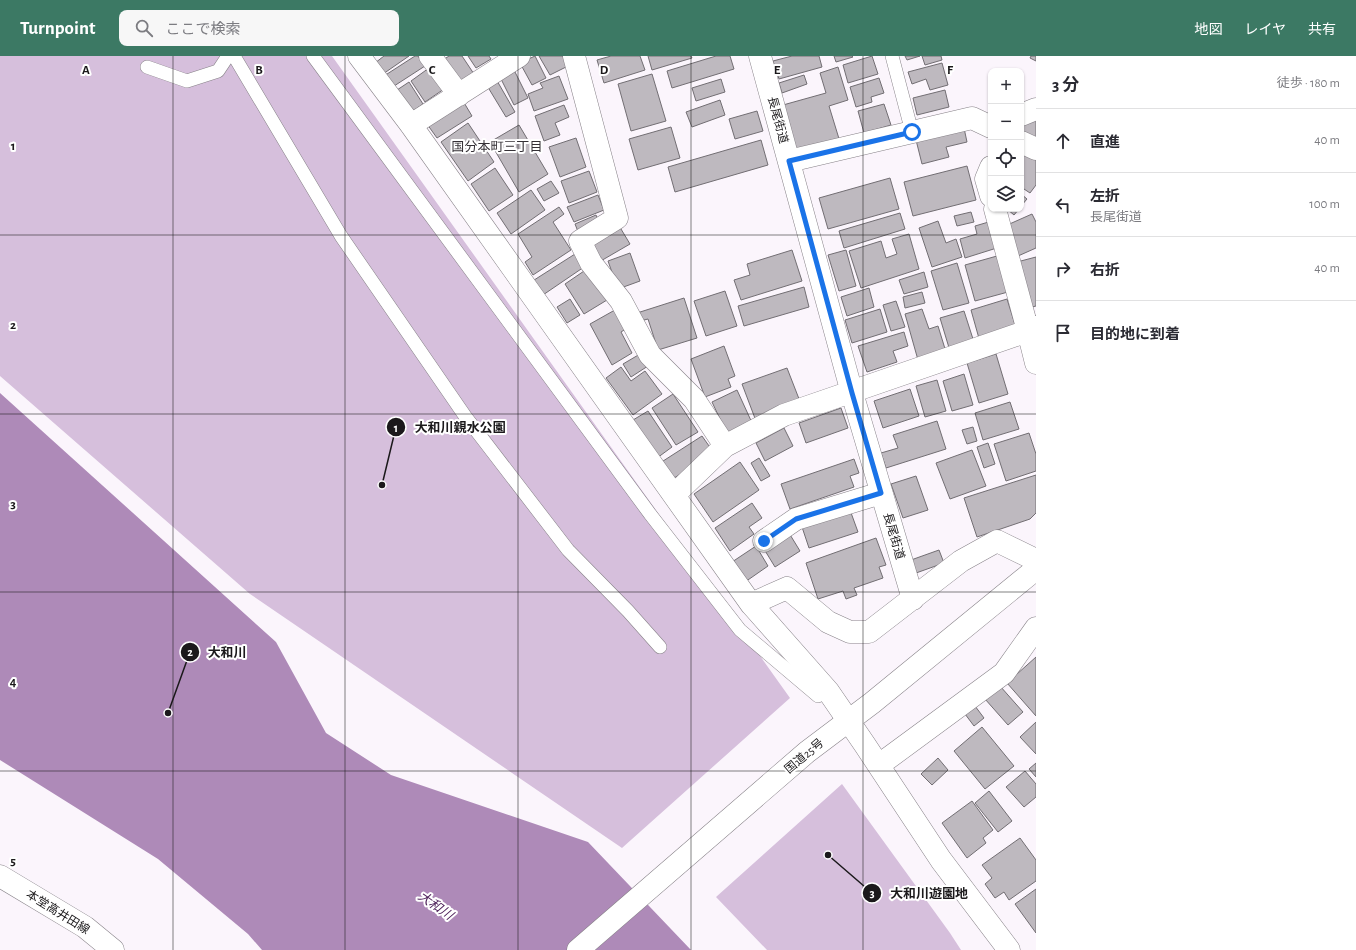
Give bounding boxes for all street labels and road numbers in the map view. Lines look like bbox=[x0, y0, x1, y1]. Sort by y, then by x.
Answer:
street label: 長尾街道 bbox=[766, 95, 791, 145]
street label: 長尾街道 bbox=[882, 511, 907, 561]
street label: 国道25号 bbox=[782, 736, 826, 776]
street label: 本堂高井田線 bbox=[24, 887, 92, 936]

